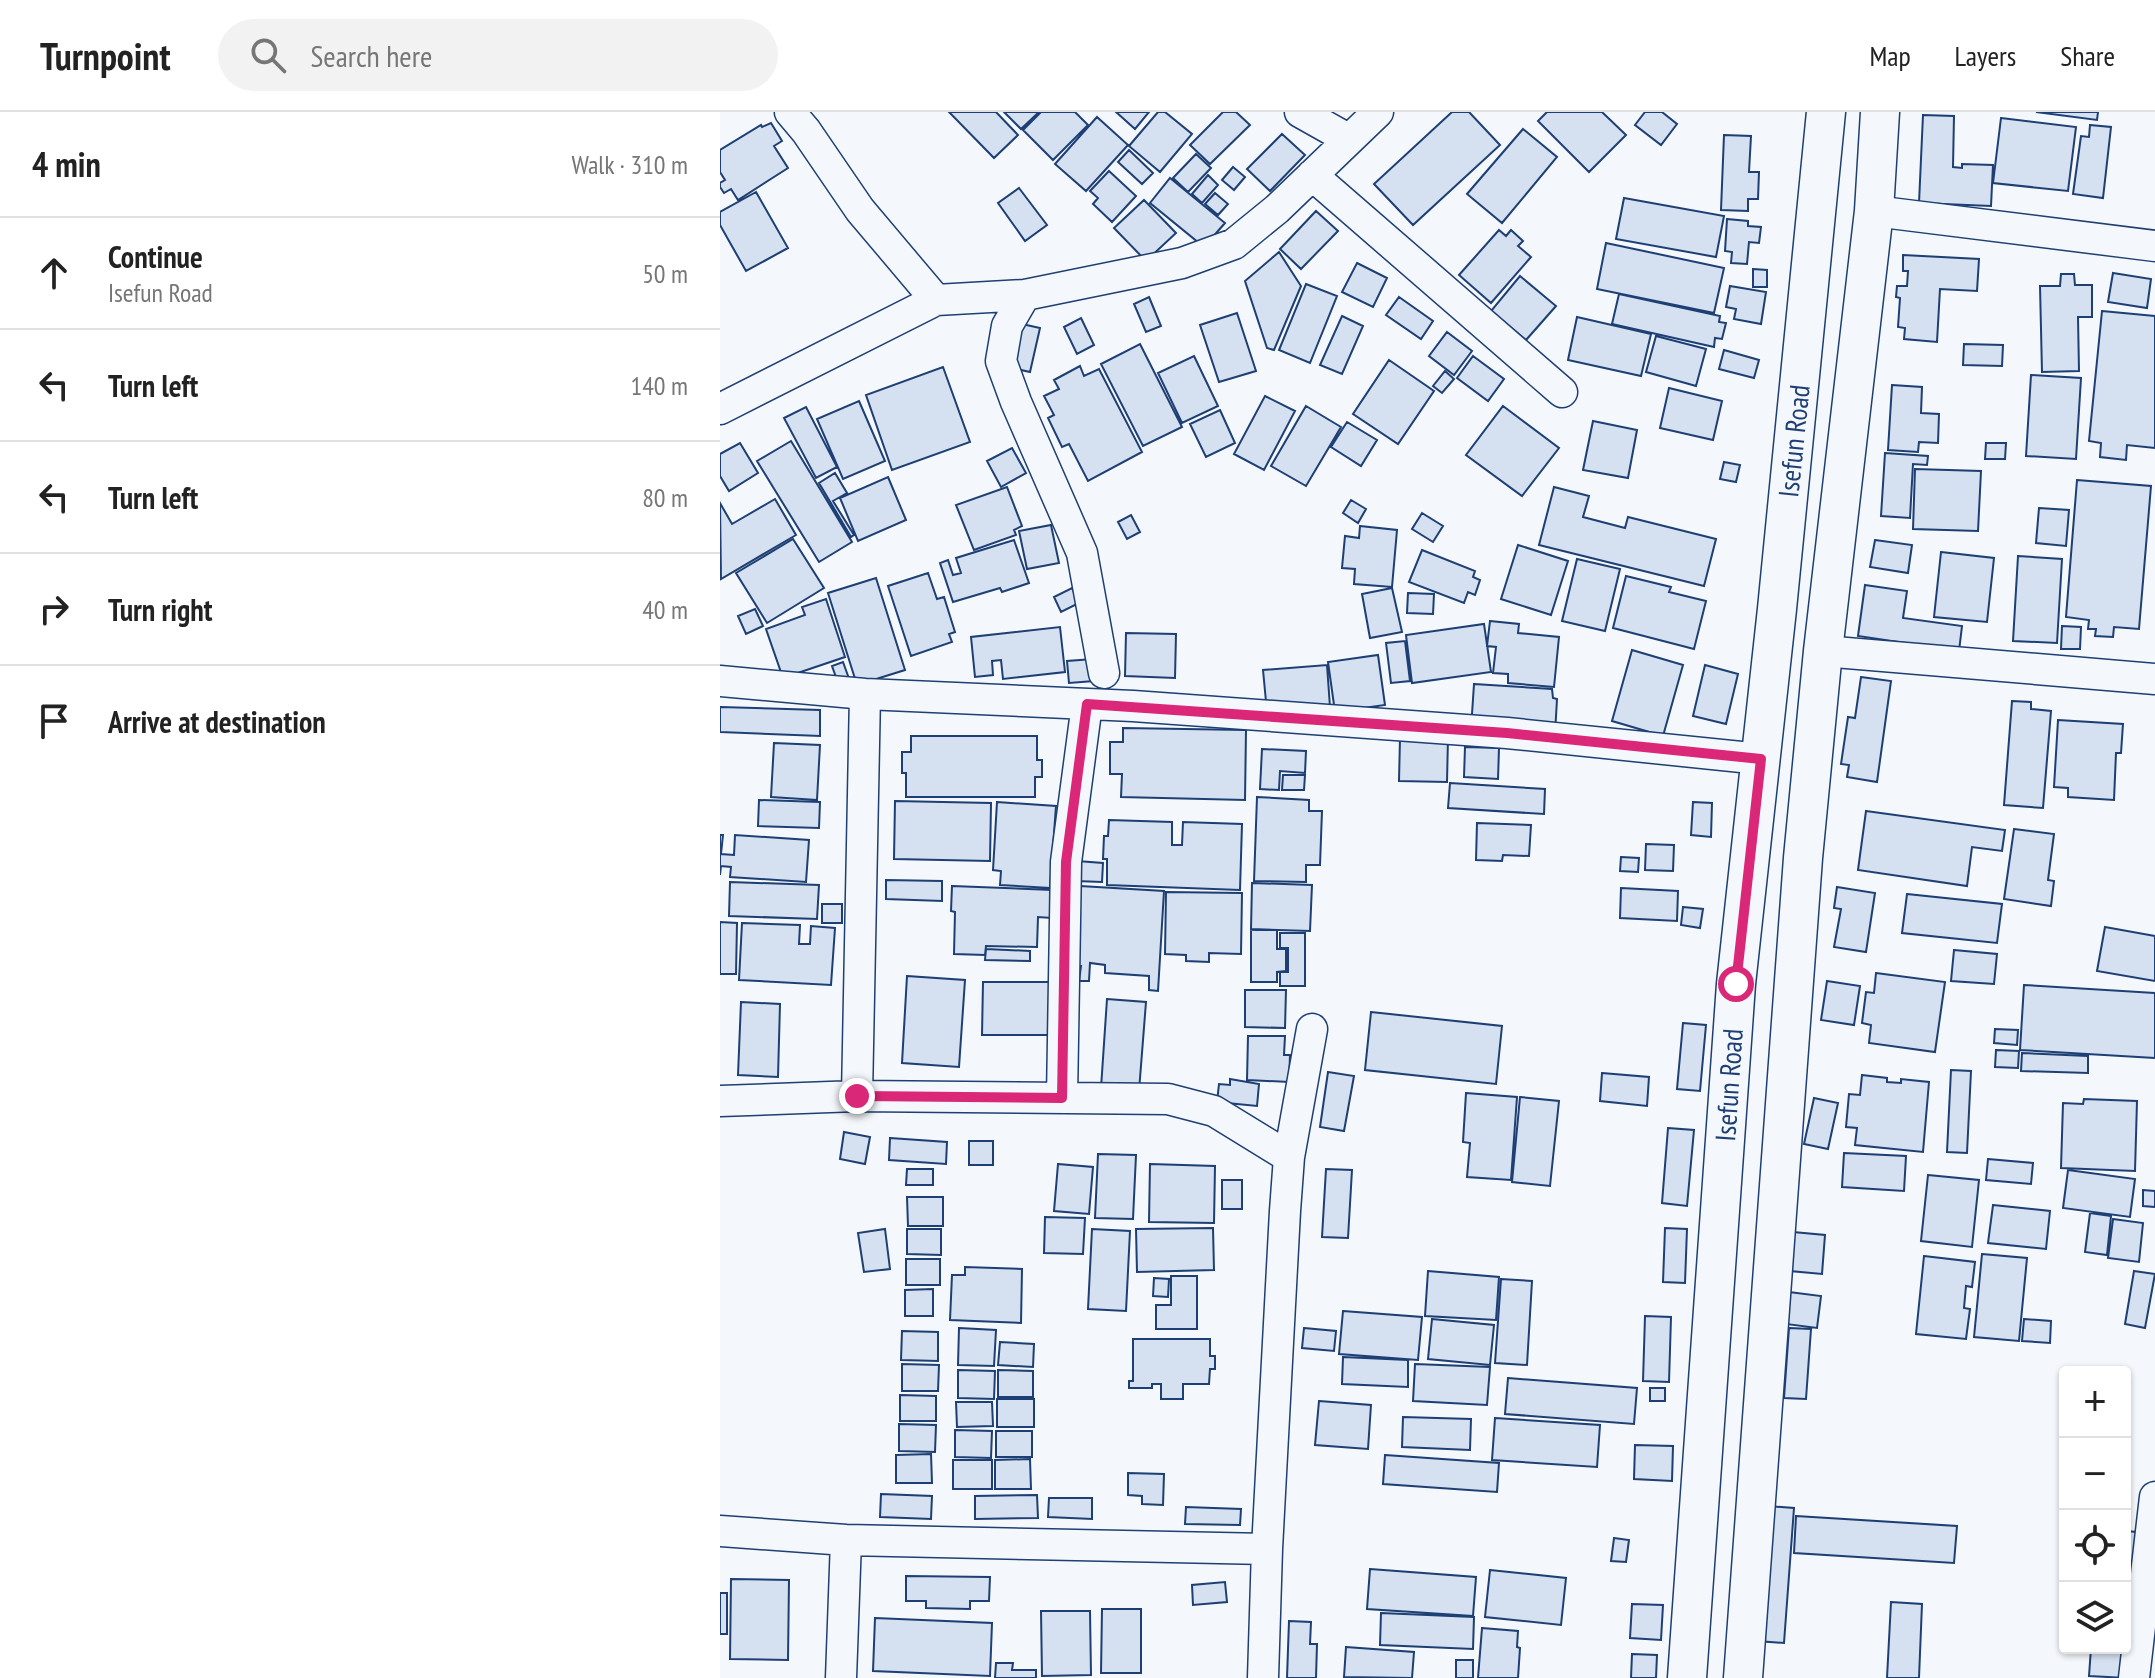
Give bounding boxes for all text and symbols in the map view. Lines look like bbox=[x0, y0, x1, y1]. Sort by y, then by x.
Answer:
search box bbox=[218, 19, 778, 91]
text: Turnpoint bbox=[40, 31, 170, 80]
icon: search bbox=[246, 33, 290, 77]
text: Search here bbox=[310, 36, 432, 75]
text: Map bbox=[1869, 37, 1911, 74]
text: Layers bbox=[1955, 37, 2016, 74]
text: Share bbox=[2060, 37, 2115, 74]
text: 4 min bbox=[32, 142, 101, 186]
text: Walk · 310 m bbox=[571, 148, 688, 181]
text: Continue bbox=[108, 237, 203, 276]
icon: ahead bbox=[32, 251, 76, 295]
text: 50 m bbox=[642, 257, 688, 290]
text: Isefun Road bbox=[108, 276, 213, 309]
icon: left bbox=[32, 363, 76, 407]
text: Turn left bbox=[108, 366, 198, 405]
text: 140 m bbox=[630, 369, 688, 402]
street label: Isefun Road bbox=[1769, 383, 1818, 499]
icon: left bbox=[32, 475, 76, 519]
text: Turn left bbox=[108, 478, 198, 517]
text: 80 m bbox=[642, 481, 688, 514]
icon: right bbox=[32, 587, 76, 631]
text: Turn right bbox=[108, 590, 212, 629]
text: 40 m bbox=[642, 593, 688, 626]
icon: arrive bbox=[32, 699, 76, 743]
text: Arrive at destination bbox=[108, 702, 326, 741]
route start bbox=[1718, 966, 1754, 1002]
street label: Isefun Road bbox=[1706, 1027, 1751, 1143]
route end bbox=[839, 1078, 875, 1114]
map controls bbox=[2059, 1366, 2131, 1654]
button: + bbox=[2059, 1366, 2131, 1438]
button: − bbox=[2059, 1438, 2131, 1510]
button: locate bbox=[2059, 1510, 2131, 1582]
button: layers bbox=[2059, 1582, 2131, 1654]

